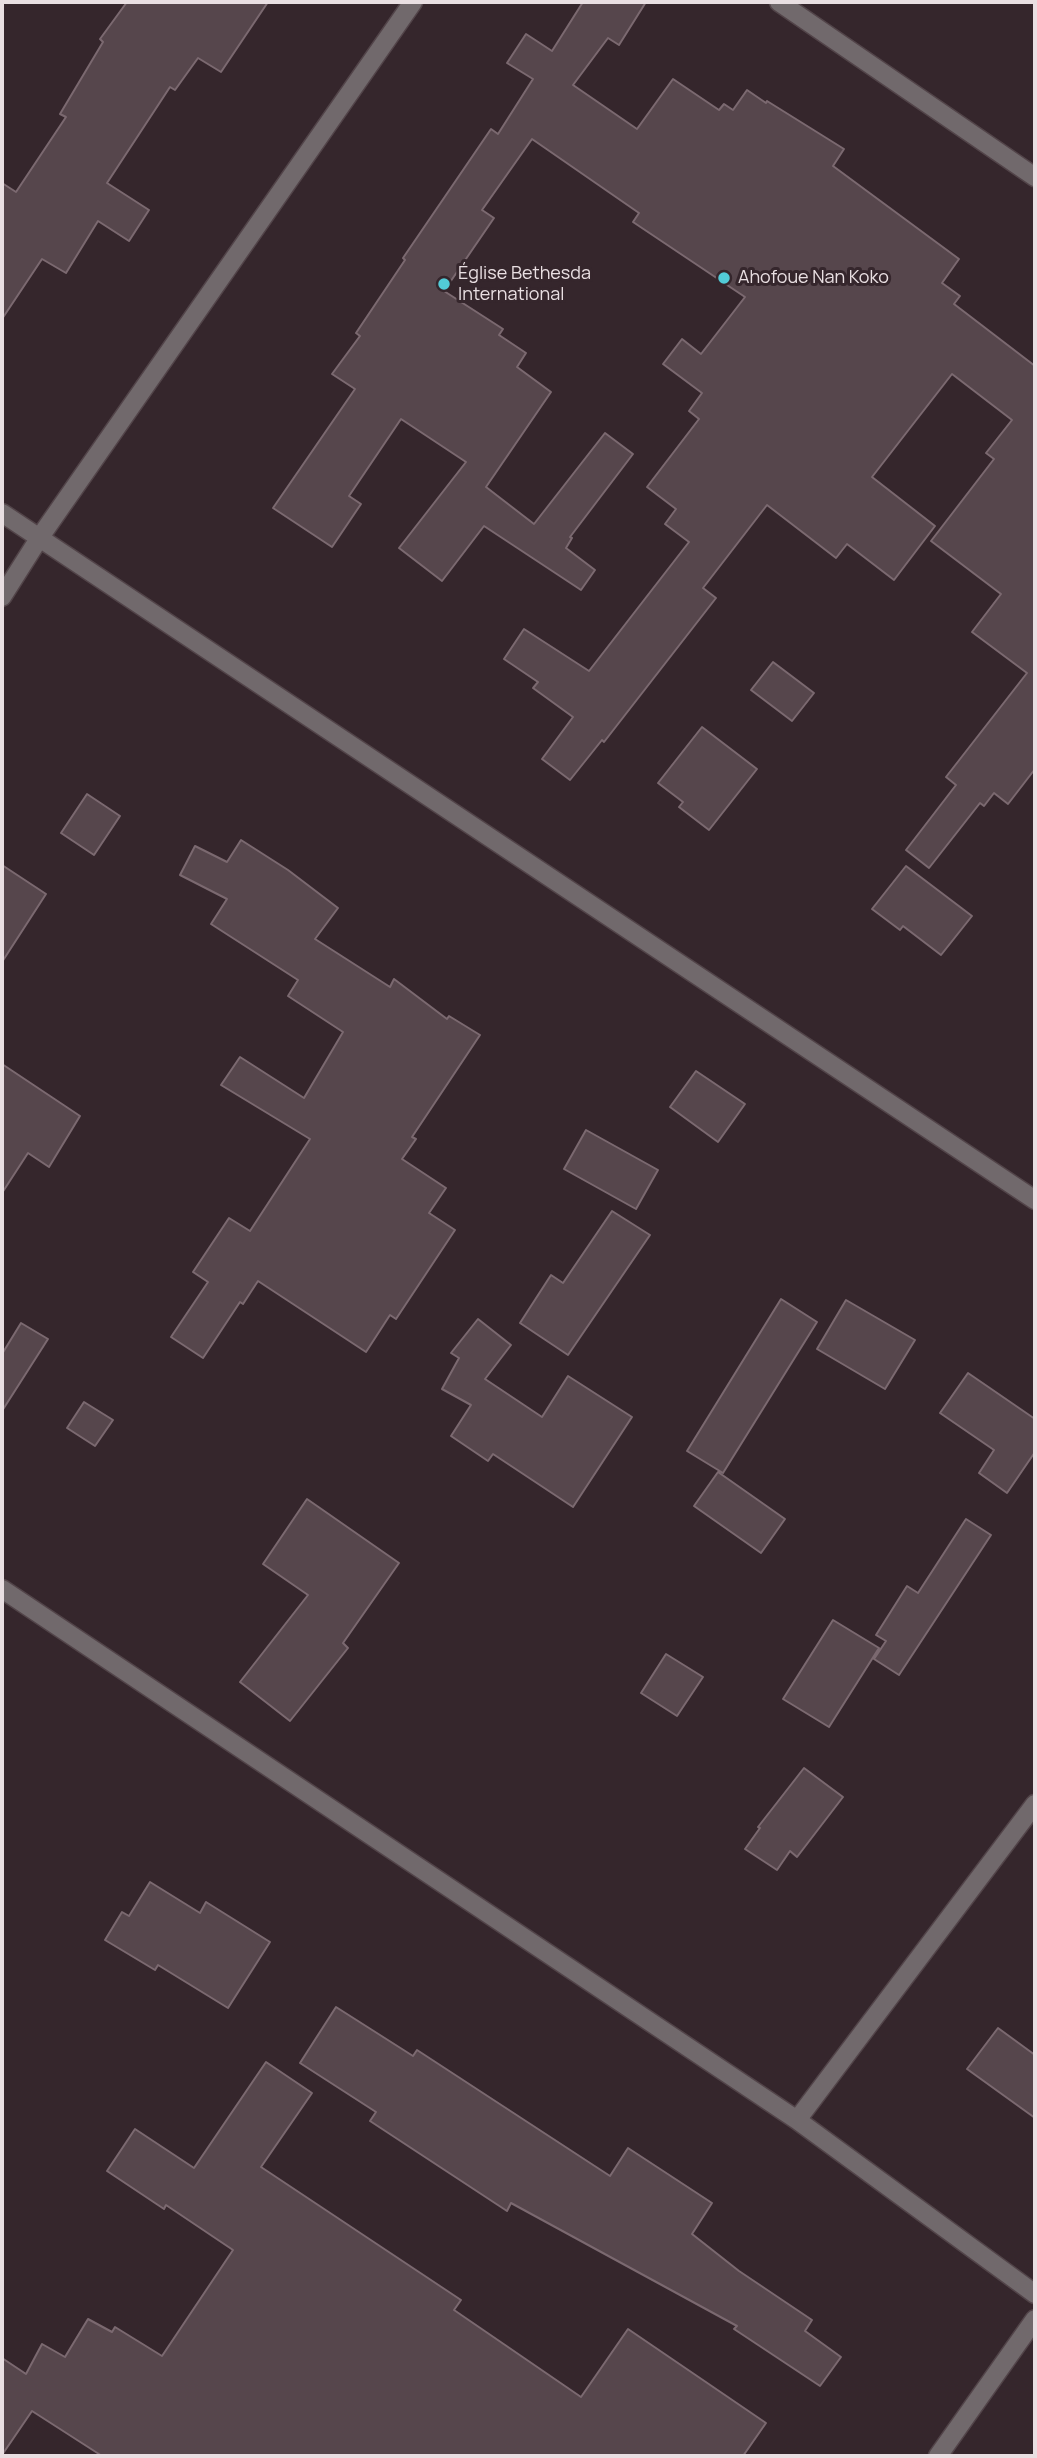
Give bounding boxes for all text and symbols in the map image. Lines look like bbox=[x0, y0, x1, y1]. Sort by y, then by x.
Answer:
place label: Église Bethesda International bbox=[458, 263, 591, 306]
place label: Ahofoue Nan Koko bbox=[738, 267, 889, 289]
marker: Ahofoue Nan Koko bbox=[716, 270, 732, 286]
marker: Église Bethesda International bbox=[436, 276, 452, 292]

